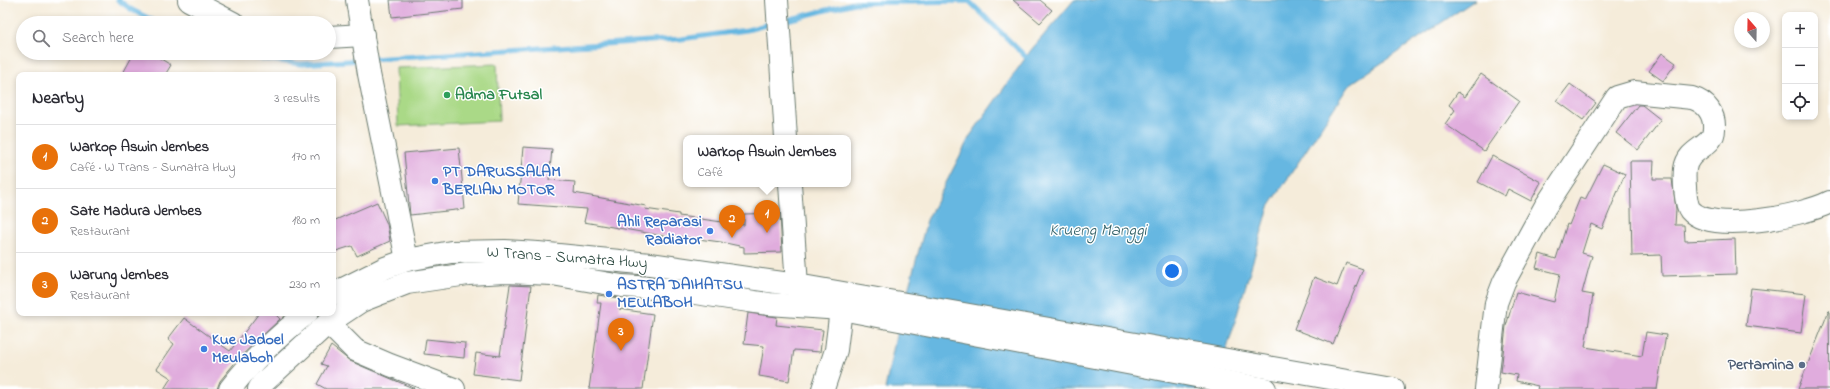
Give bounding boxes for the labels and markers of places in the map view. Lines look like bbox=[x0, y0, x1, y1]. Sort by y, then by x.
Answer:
place label: Adma Futsal bbox=[455, 83, 542, 107]
marker: Adma Futsal bbox=[442, 90, 452, 100]
place label: PT DARUSSALAM BERLIAN MOTOR bbox=[442, 160, 561, 202]
marker: PT DARUSSALAM BERLIAN MOTOR bbox=[430, 176, 440, 186]
pin: 1 bbox=[754, 200, 780, 233]
pin: 2 bbox=[719, 205, 745, 238]
place label: Ahli Reparasi Radiator bbox=[617, 210, 703, 252]
marker: Ahli Reparasi Radiator bbox=[705, 226, 715, 236]
place label: ASTRA DAIHATSU MEULABOH bbox=[617, 273, 743, 315]
marker: ASTRA DAIHATSU MEULABOH bbox=[604, 289, 614, 299]
pin: 3 bbox=[608, 318, 634, 351]
place label: Kue Jadoel Meulaboh bbox=[212, 328, 284, 370]
marker: Kue Jadoel Meulaboh bbox=[199, 344, 209, 354]
place label: Pertamina bbox=[1728, 353, 1794, 377]
marker: Pertamina bbox=[1797, 360, 1807, 370]

